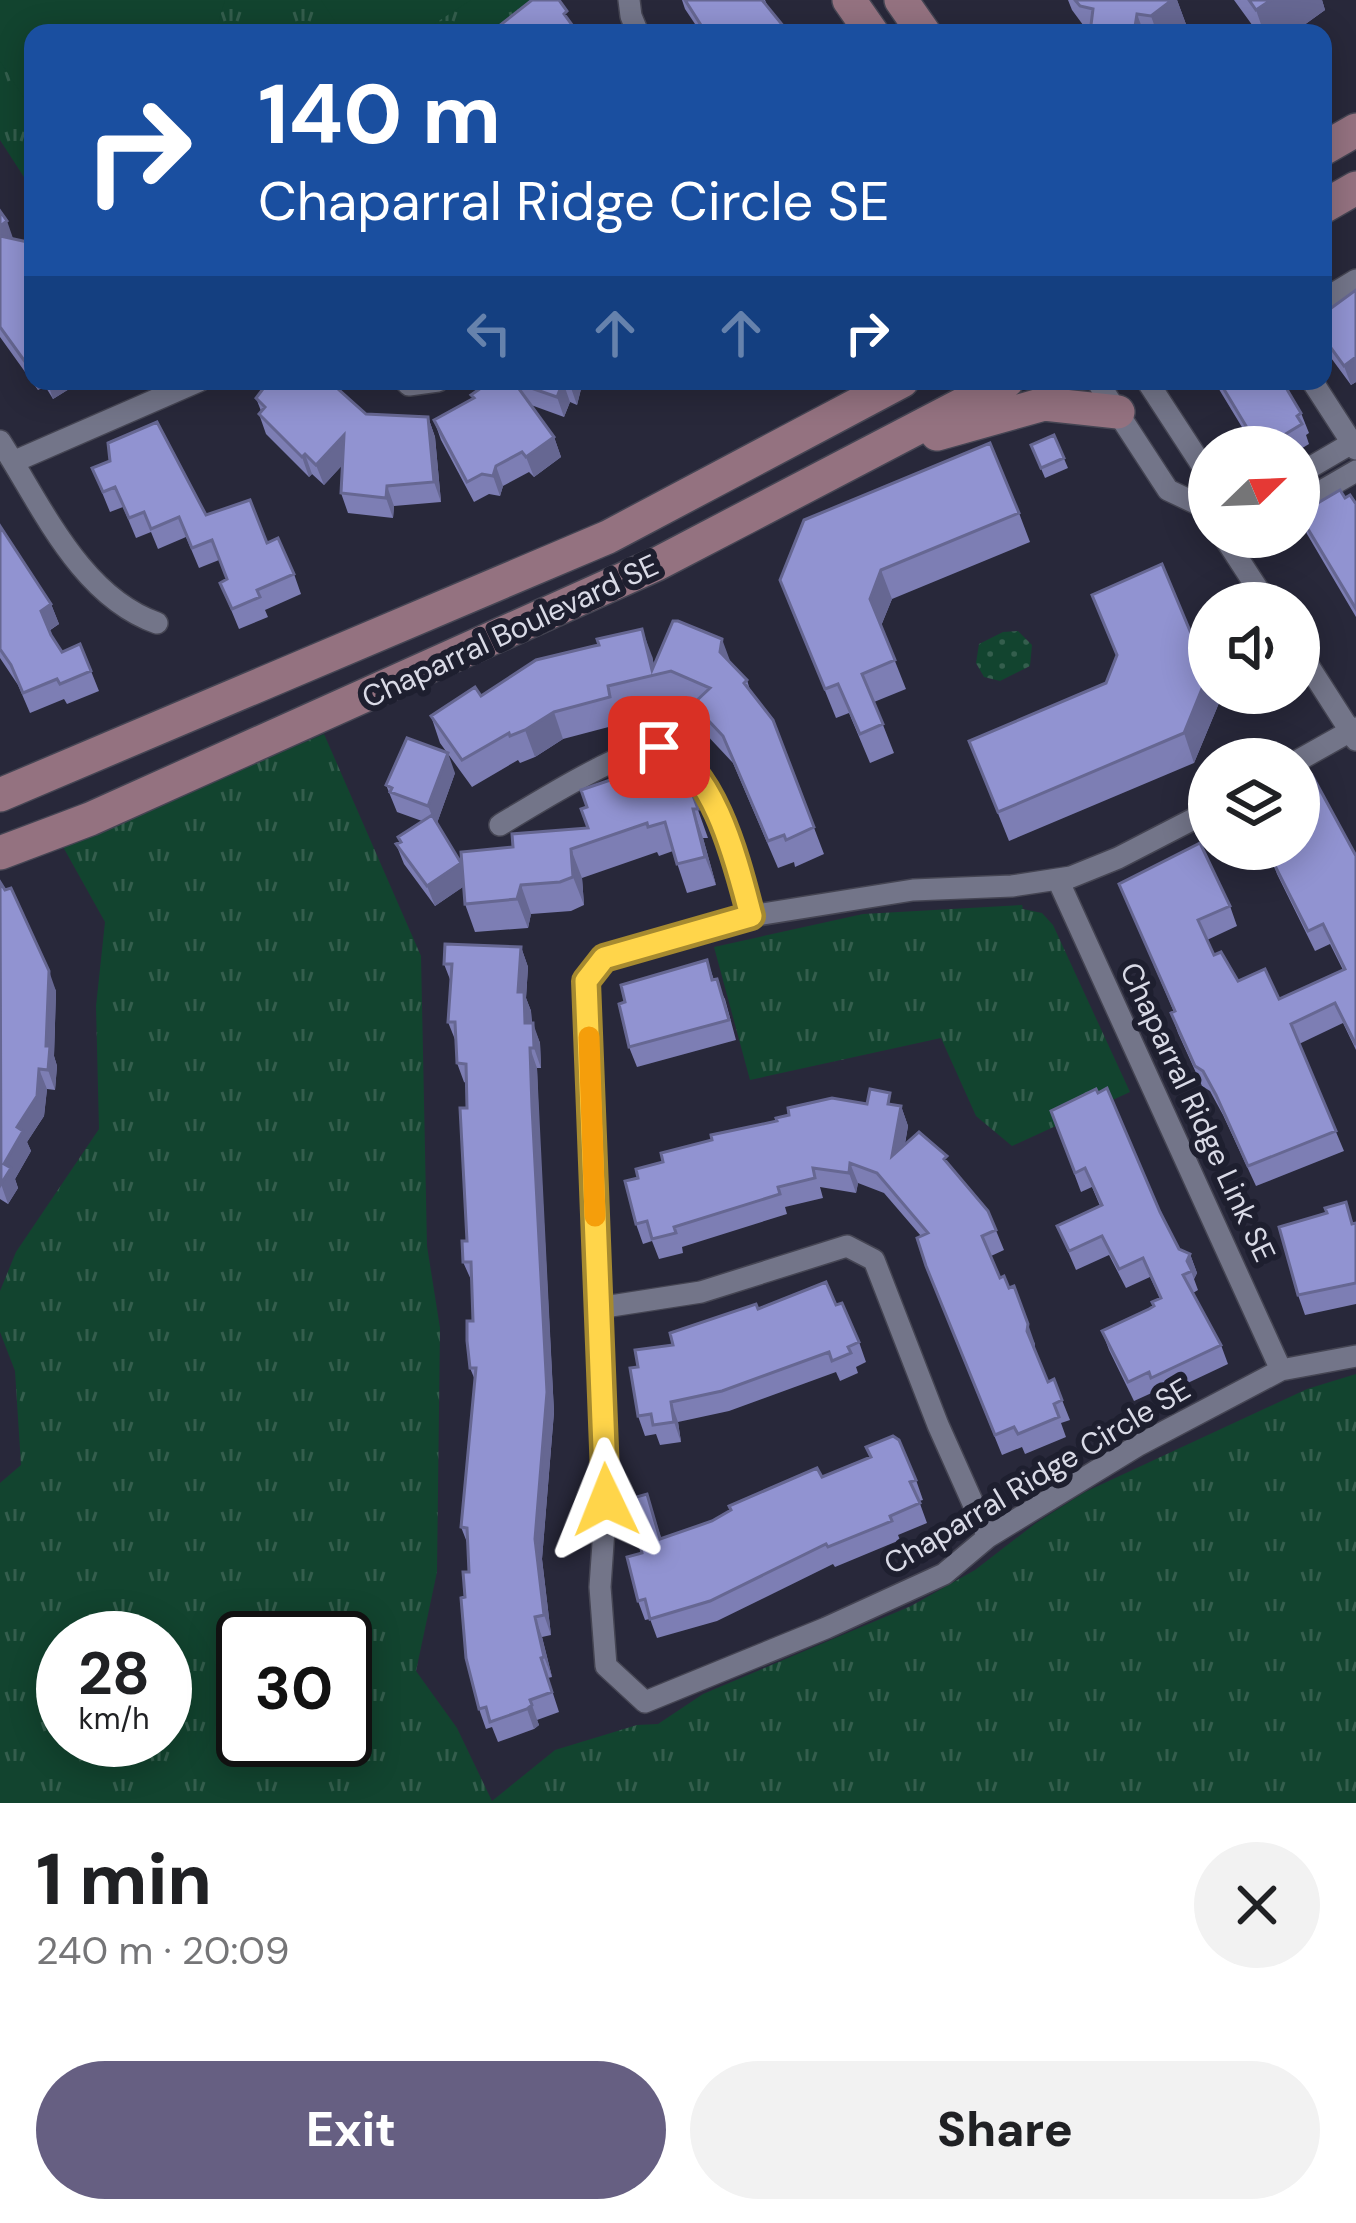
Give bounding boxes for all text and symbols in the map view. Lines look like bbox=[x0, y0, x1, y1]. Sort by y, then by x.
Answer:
text: 140 m bbox=[258, 60, 501, 169]
icon: right bbox=[60, 72, 216, 228]
text: Chaparral Ridge Circle SE bbox=[258, 166, 889, 237]
icon: left bbox=[456, 300, 522, 366]
icon: ahead bbox=[582, 300, 648, 366]
icon: ahead bbox=[708, 300, 774, 366]
icon: right bbox=[834, 300, 900, 366]
north arrow bbox=[1188, 426, 1320, 558]
map controls bbox=[1188, 426, 1320, 870]
street label: Chaparral Boulevard SE bbox=[356, 545, 664, 717]
button: sound bbox=[1188, 582, 1320, 714]
pin bbox=[608, 696, 710, 798]
icon: arrive bbox=[626, 714, 692, 780]
button: layers bbox=[1188, 738, 1320, 870]
street label: Chaparral Ridge Link SE bbox=[1111, 956, 1285, 1268]
street label: Chaparral Ridge Circle SE bbox=[877, 1369, 1197, 1583]
position arrow bbox=[543, 1437, 669, 1563]
speed limit sign: 30 bbox=[216, 1611, 372, 1767]
text: 28 bbox=[78, 1634, 150, 1713]
text: km/h bbox=[79, 1699, 149, 1738]
text: 1 min bbox=[36, 1833, 212, 1926]
button: close bbox=[1194, 1842, 1320, 1968]
text: 240 m · 20:09 bbox=[36, 1925, 290, 1976]
button: Exit bbox=[36, 2061, 666, 2199]
button: Share bbox=[690, 2061, 1320, 2199]

